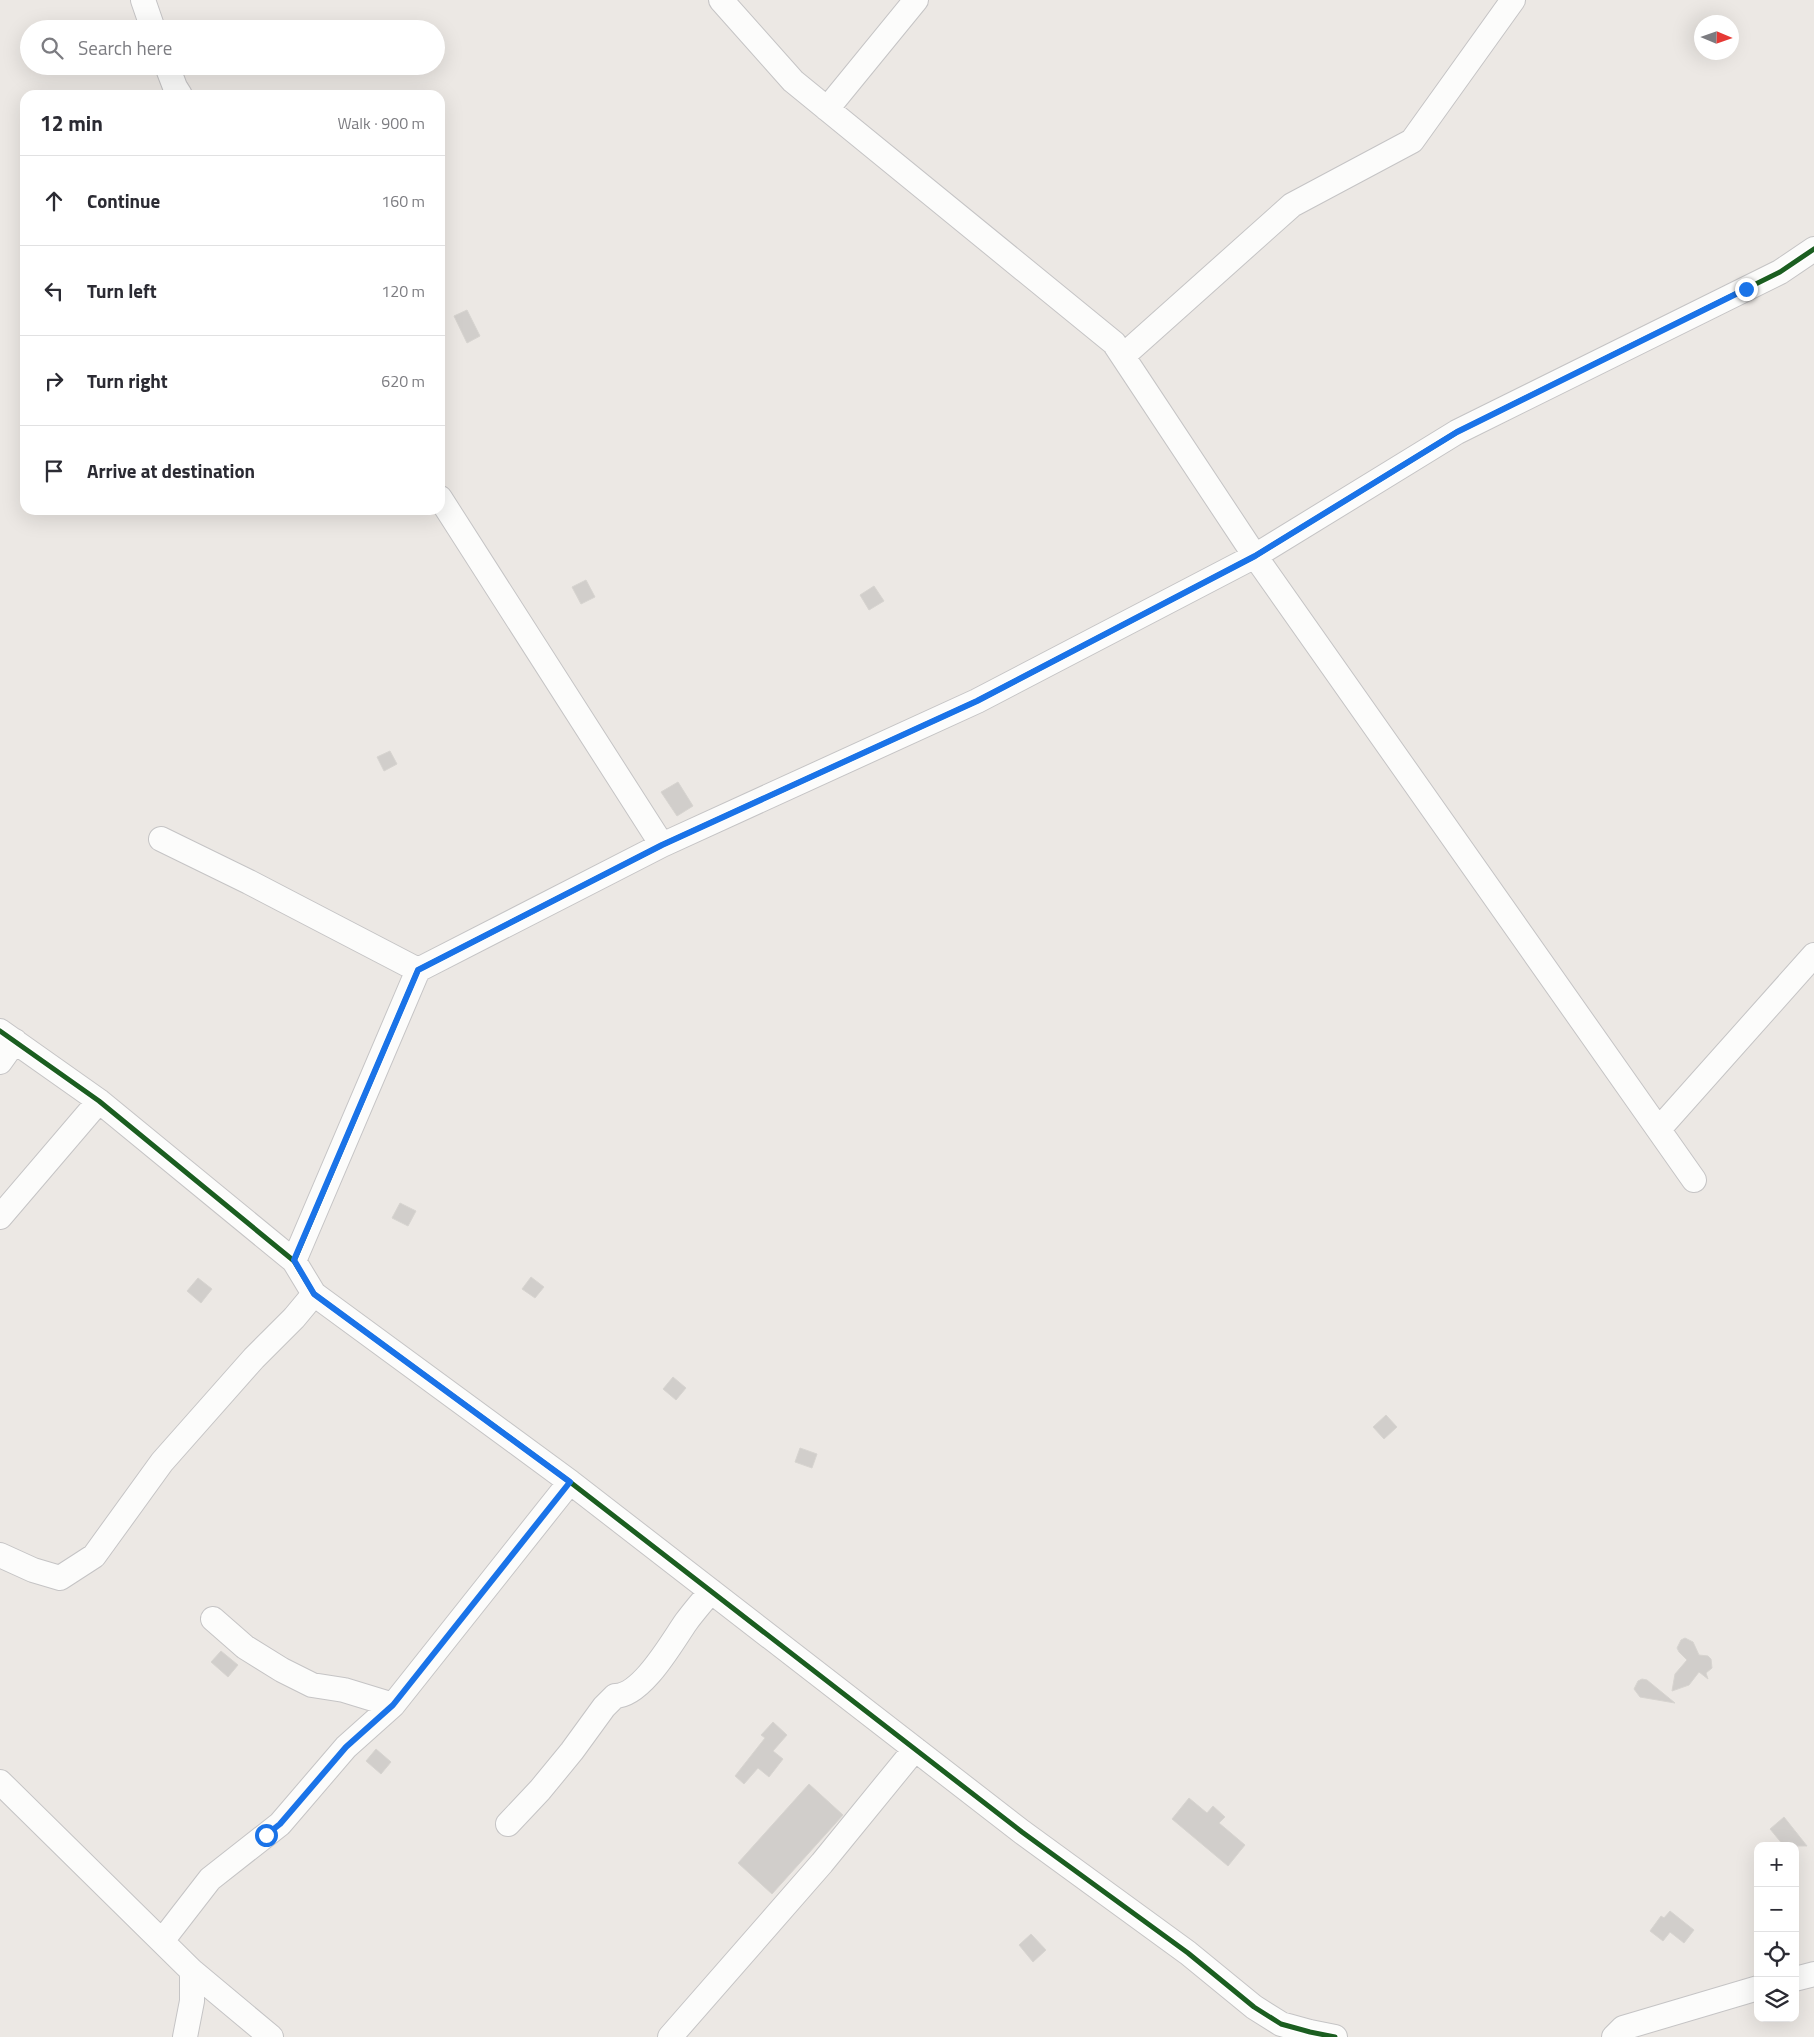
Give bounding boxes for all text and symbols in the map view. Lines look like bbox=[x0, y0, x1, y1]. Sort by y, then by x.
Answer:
north arrow bbox=[1694, 15, 1739, 60]
search box bbox=[20, 20, 445, 75]
text: Search here bbox=[78, 33, 172, 62]
icon: search bbox=[38, 34, 66, 62]
text: 12 min bbox=[40, 107, 103, 139]
text: Walk · 900 m bbox=[337, 111, 425, 135]
text: Continue bbox=[87, 186, 160, 215]
icon: ahead bbox=[40, 187, 68, 215]
text: 160 m bbox=[381, 189, 425, 213]
text: Turn left bbox=[87, 276, 157, 305]
icon: left bbox=[40, 277, 68, 305]
route end bbox=[1735, 278, 1758, 301]
text: 120 m bbox=[381, 279, 425, 303]
text: Turn right bbox=[87, 366, 168, 395]
icon: right bbox=[40, 367, 68, 395]
text: 620 m bbox=[381, 369, 425, 393]
text: Arrive at destination bbox=[87, 456, 255, 485]
icon: arrive bbox=[40, 457, 68, 485]
route start bbox=[255, 1824, 278, 1847]
map controls bbox=[1754, 1842, 1799, 2022]
button: + bbox=[1754, 1842, 1799, 1887]
button: − bbox=[1754, 1887, 1799, 1932]
button: locate bbox=[1754, 1932, 1799, 1977]
button: layers bbox=[1754, 1977, 1799, 2022]

